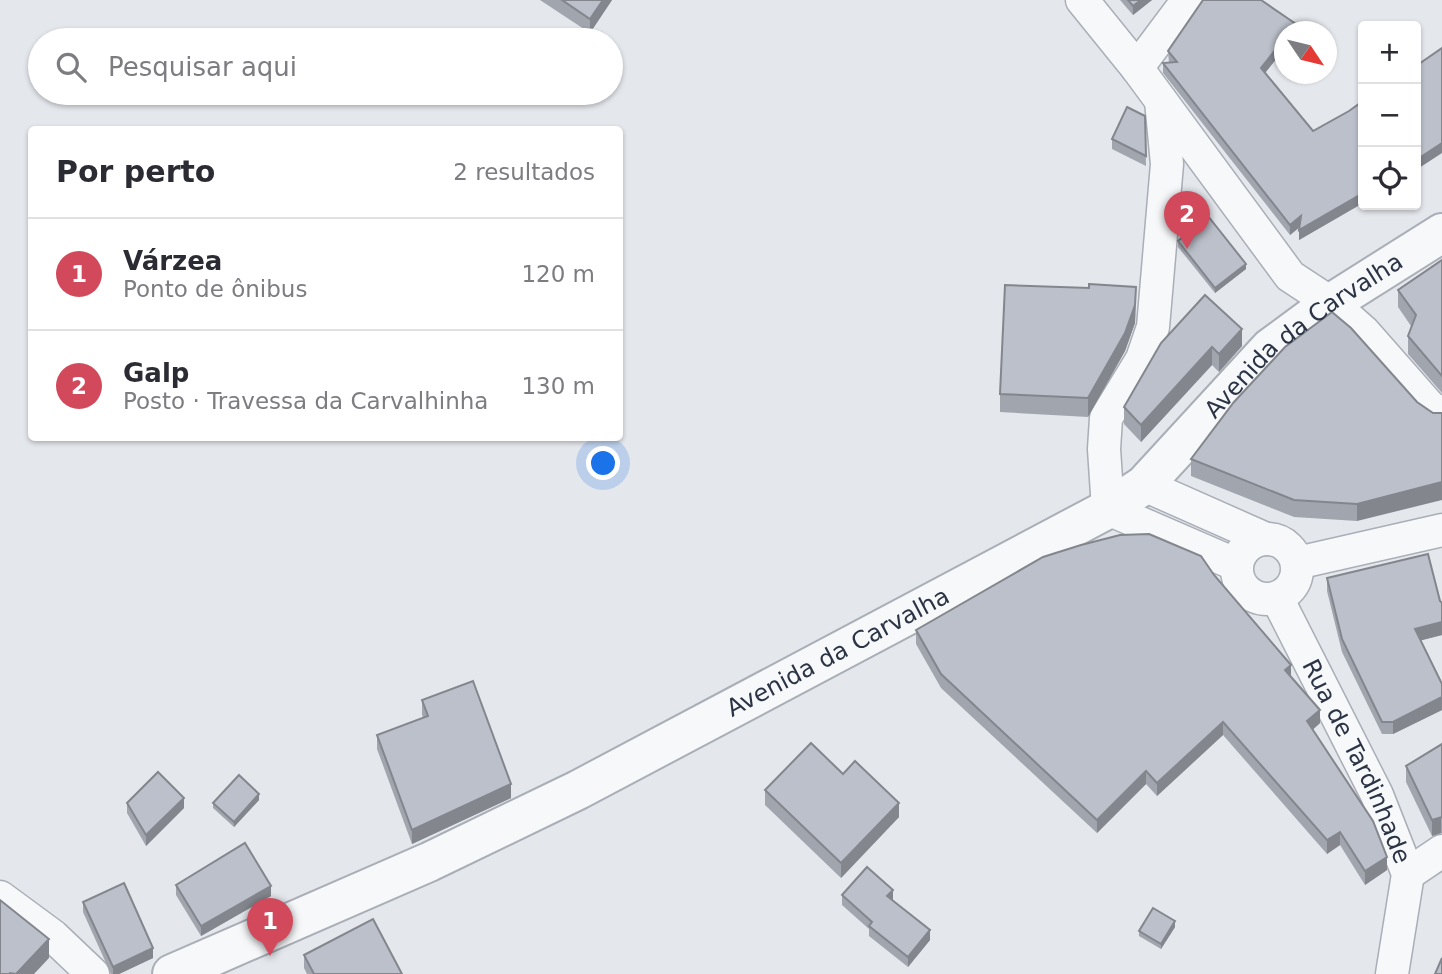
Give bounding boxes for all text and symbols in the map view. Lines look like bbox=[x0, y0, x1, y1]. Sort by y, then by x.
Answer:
north arrow bbox=[1274, 21, 1337, 84]
map controls bbox=[1358, 21, 1421, 210]
button: + bbox=[1358, 21, 1421, 84]
search box bbox=[28, 28, 623, 105]
icon: search bbox=[52, 48, 90, 86]
text: Pesquisar aqui bbox=[108, 52, 297, 82]
button: − bbox=[1358, 84, 1421, 147]
button: locate bbox=[1358, 147, 1421, 210]
text: Por perto bbox=[56, 154, 215, 189]
text: 2 resultados bbox=[453, 159, 595, 185]
pin: 2 bbox=[1164, 191, 1210, 249]
text: Várzea bbox=[123, 246, 222, 276]
street label: Avenida da Carvalha bbox=[1199, 247, 1408, 424]
text: 1 bbox=[71, 261, 87, 287]
text: 120 m bbox=[521, 261, 595, 287]
text: Ponto de ônibus bbox=[123, 276, 307, 302]
text: Galp bbox=[123, 358, 189, 388]
text: 2 bbox=[71, 373, 87, 399]
text: 130 m bbox=[521, 373, 595, 399]
text: Posto · Travessa da Carvalhinha bbox=[123, 388, 488, 414]
your location bbox=[586, 446, 620, 480]
street label: Avenida da Carvalha bbox=[722, 582, 954, 723]
street label: Rua de Tardinhade bbox=[1296, 655, 1416, 868]
pin: 1 bbox=[247, 898, 293, 956]

